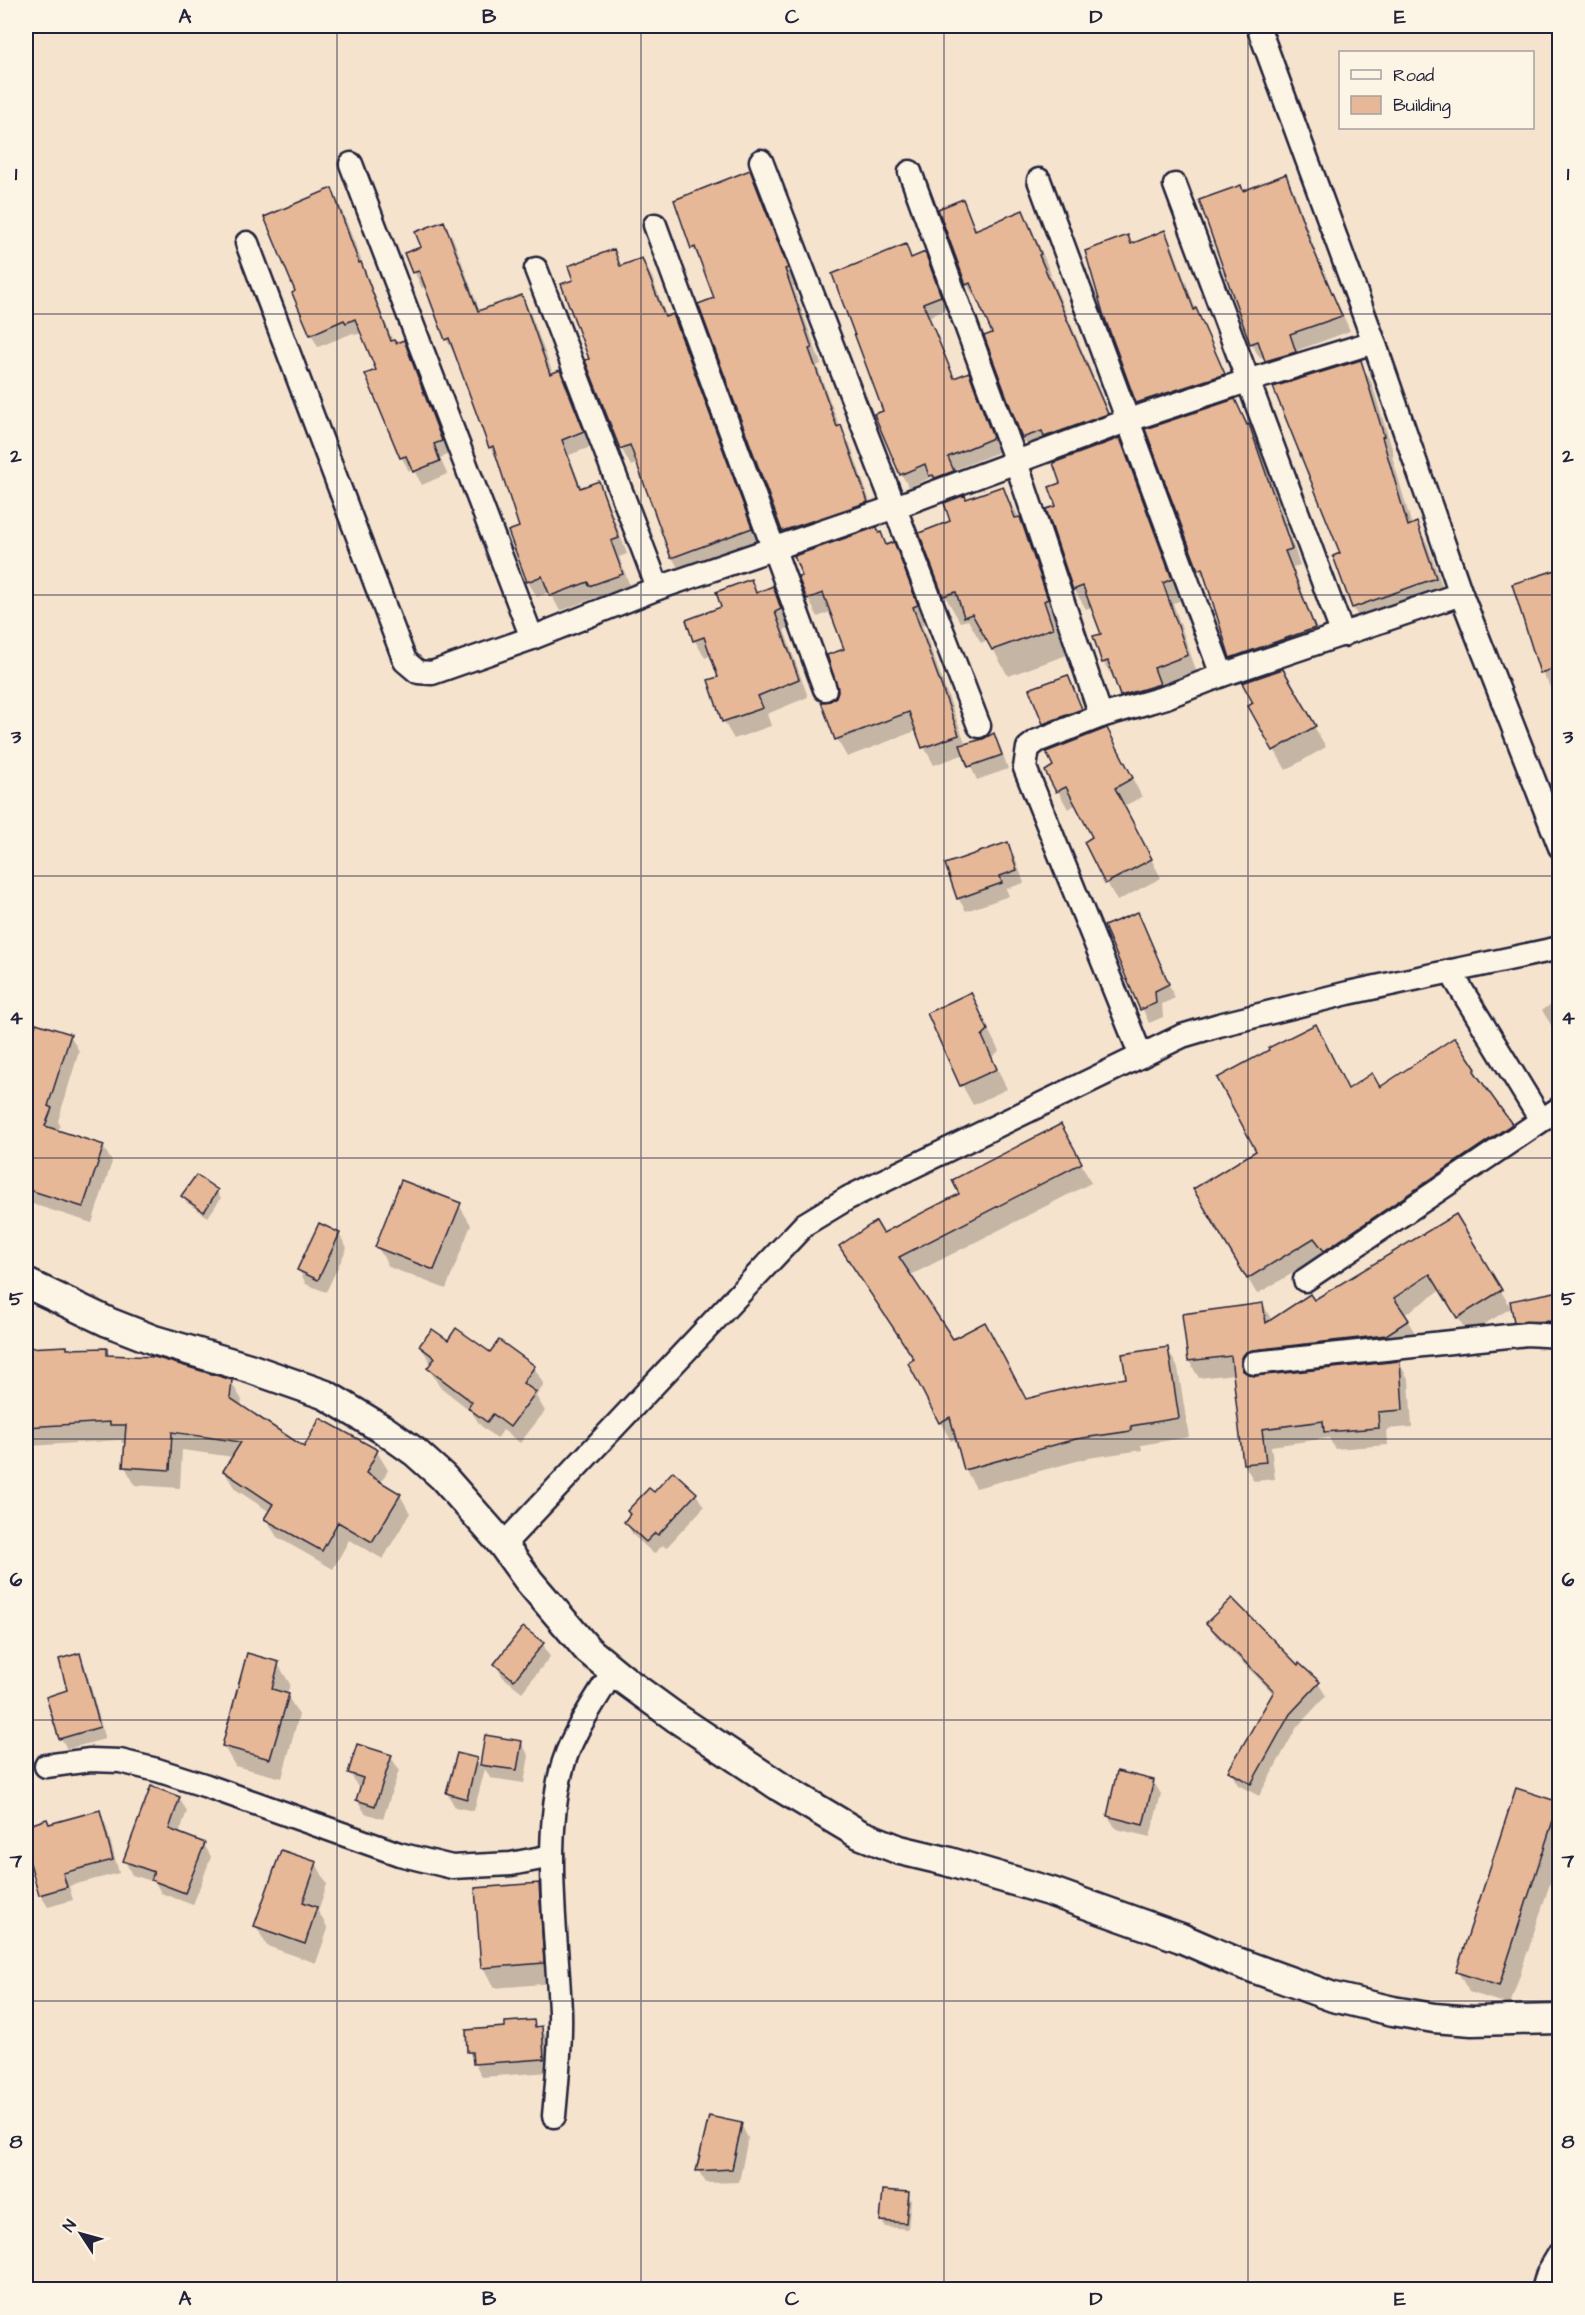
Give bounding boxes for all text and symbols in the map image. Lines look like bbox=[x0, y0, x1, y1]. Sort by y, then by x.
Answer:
text: A bbox=[179, 3, 192, 31]
text: B bbox=[482, 3, 497, 31]
text: C bbox=[785, 3, 800, 31]
text: D bbox=[1090, 3, 1103, 31]
text: E bbox=[1394, 3, 1406, 31]
legend bbox=[1339, 51, 1534, 129]
text: Road bbox=[1393, 63, 1434, 88]
text: Building bbox=[1393, 93, 1451, 119]
text: 1 bbox=[15, 160, 18, 188]
text: 1 bbox=[1567, 160, 1570, 188]
text: 2 bbox=[9, 442, 22, 470]
text: 2 bbox=[1561, 442, 1574, 470]
text: 3 bbox=[10, 723, 22, 751]
text: 3 bbox=[1562, 723, 1574, 751]
text: 4 bbox=[9, 1004, 23, 1032]
text: 4 bbox=[1561, 1004, 1575, 1032]
text: 5 bbox=[9, 1285, 24, 1313]
text: 5 bbox=[1561, 1285, 1576, 1313]
text: 6 bbox=[10, 1566, 23, 1594]
text: 6 bbox=[1562, 1566, 1575, 1594]
text: 7 bbox=[9, 1847, 23, 1875]
text: 7 bbox=[1561, 1847, 1575, 1875]
text: 8 bbox=[10, 2128, 23, 2156]
text: 8 bbox=[1562, 2128, 1575, 2156]
north arrow bbox=[51, 2204, 111, 2264]
text: N bbox=[58, 2215, 82, 2236]
text: A bbox=[179, 2285, 192, 2313]
text: B bbox=[482, 2285, 497, 2313]
text: C bbox=[785, 2285, 800, 2313]
text: D bbox=[1090, 2285, 1103, 2313]
text: E bbox=[1394, 2285, 1406, 2313]

